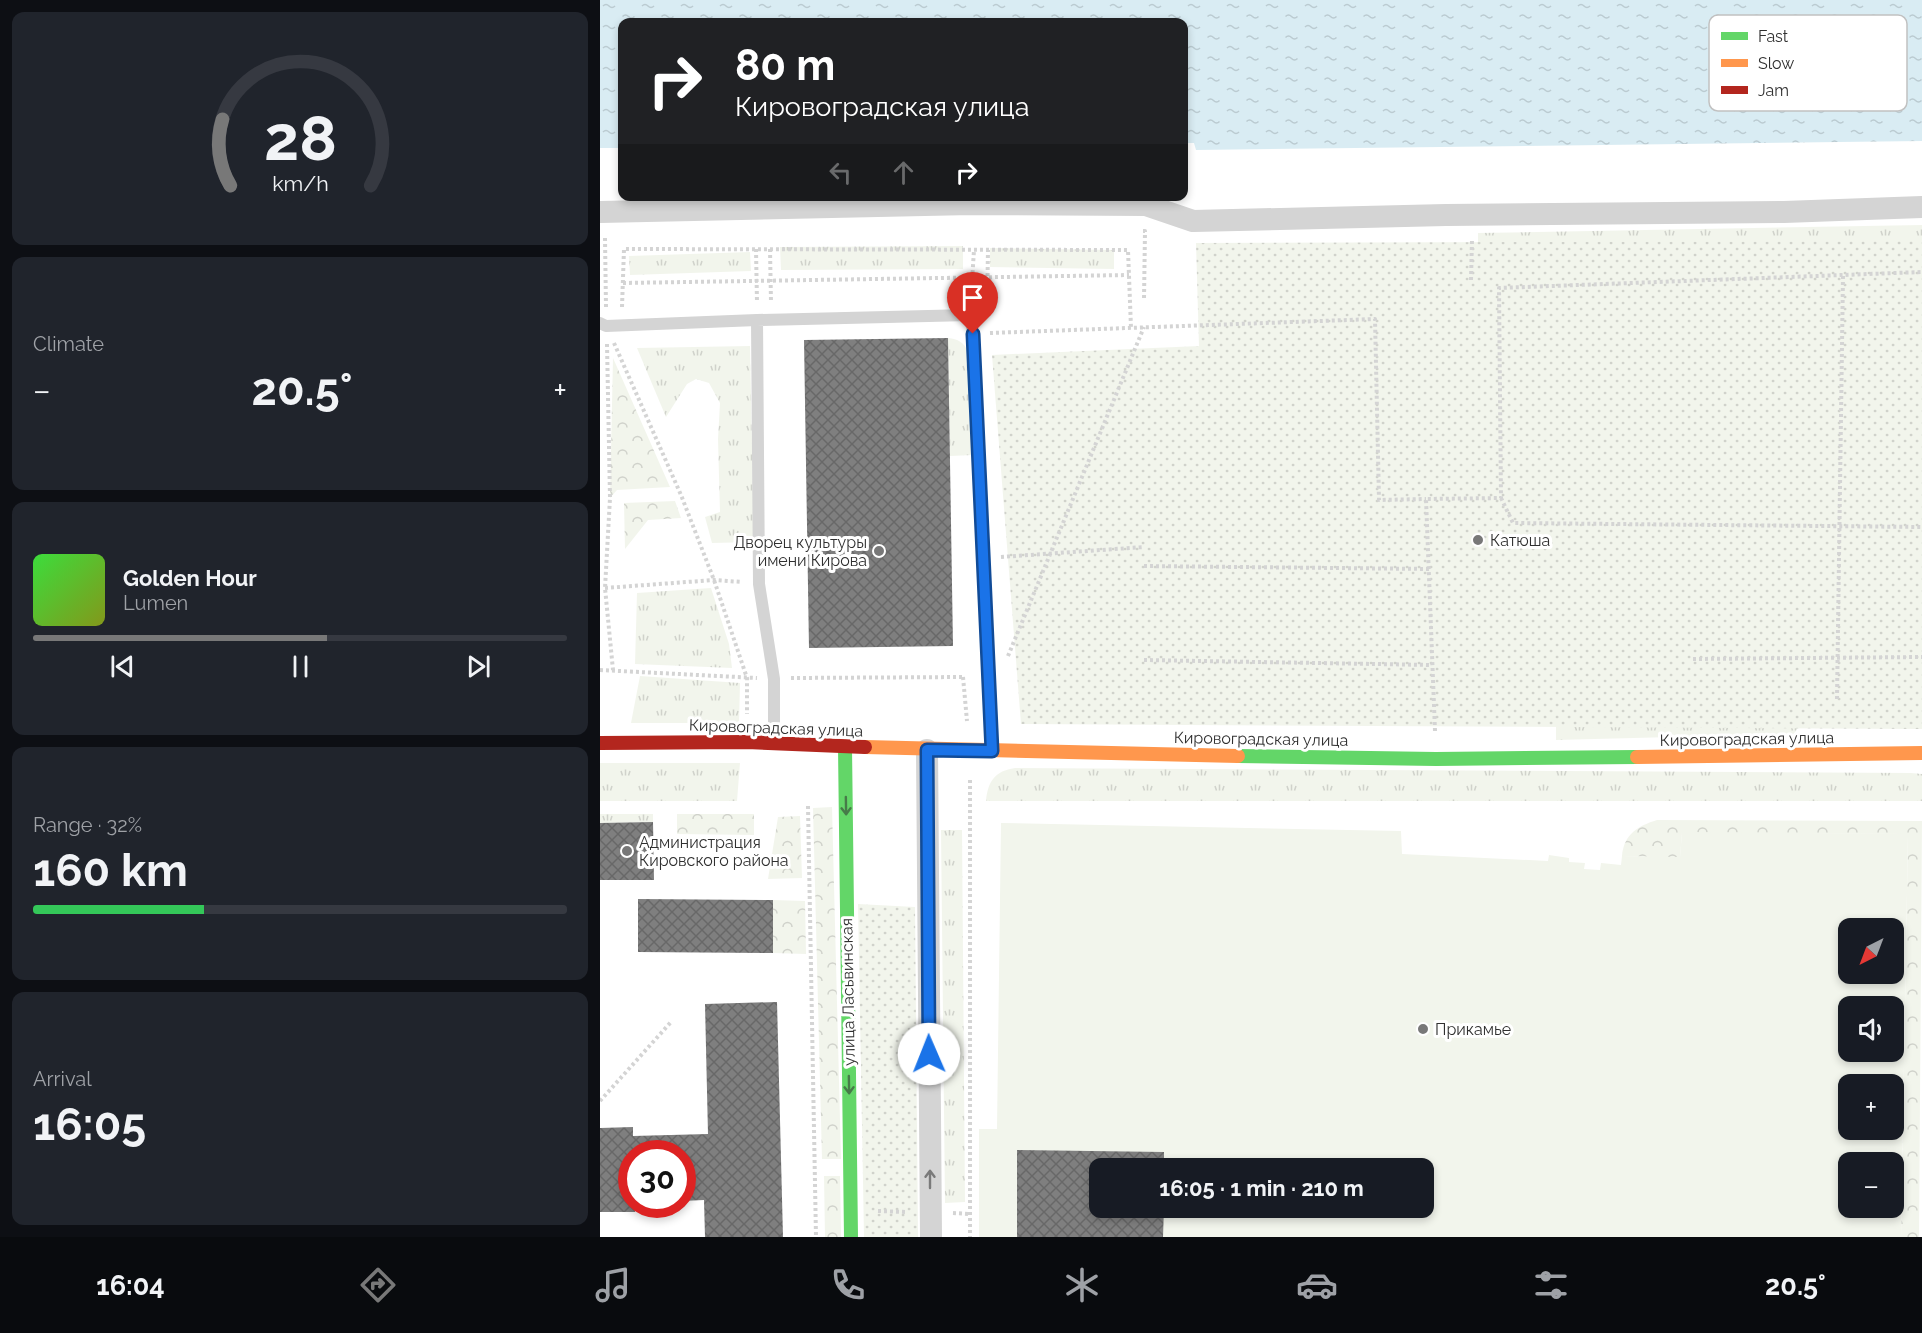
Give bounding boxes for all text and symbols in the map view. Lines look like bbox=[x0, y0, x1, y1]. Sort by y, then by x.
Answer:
legend bbox=[1709, 15, 1907, 111]
text: Fast bbox=[1758, 27, 1789, 46]
text: 80 m bbox=[735, 41, 835, 90]
icon: right bbox=[636, 42, 714, 120]
text: Slow bbox=[1758, 54, 1794, 73]
text: Jam bbox=[1758, 81, 1789, 100]
text: Кировоградская улица bbox=[735, 91, 1029, 122]
text: 28 bbox=[264, 101, 336, 175]
icon: left bbox=[824, 156, 857, 189]
icon: ahead bbox=[887, 156, 920, 189]
icon: right bbox=[950, 156, 983, 189]
text: km/h bbox=[272, 171, 328, 196]
pin bbox=[947, 272, 998, 334]
icon: arrive bbox=[956, 281, 989, 314]
text: Climate bbox=[33, 332, 104, 356]
text: 20.5° bbox=[252, 363, 352, 416]
text: − bbox=[33, 371, 51, 410]
text: + bbox=[553, 371, 567, 410]
place label: Катюша bbox=[1490, 531, 1550, 550]
place label: Дворец культуры имени Кирова bbox=[733, 533, 867, 570]
marker: Катюша bbox=[1471, 533, 1485, 547]
marker: Дворец культуры имени Кирова bbox=[872, 544, 886, 558]
text: Golden Hour bbox=[123, 565, 257, 591]
text: Lumen bbox=[123, 591, 188, 615]
icon: previous bbox=[106, 650, 139, 683]
icon: pause bbox=[284, 650, 317, 683]
icon: next bbox=[462, 650, 495, 683]
street label: Кировоградская улица bbox=[688, 715, 864, 741]
street label: Кировоградская улица bbox=[1174, 728, 1348, 750]
street label: Кировоградская улица bbox=[1660, 728, 1834, 750]
one-way arrow bbox=[840, 795, 852, 815]
text: Range · 32% bbox=[33, 813, 142, 837]
place label: Администрация Кировского района bbox=[639, 833, 789, 870]
text: 160 km bbox=[33, 844, 188, 897]
marker: Администрация Кировского района bbox=[620, 844, 634, 858]
street label: улица Ласьвинская bbox=[837, 918, 859, 1066]
north arrow bbox=[1838, 918, 1904, 984]
map controls bbox=[1838, 918, 1904, 1218]
button: sound bbox=[1838, 996, 1904, 1062]
place label: Прикамье bbox=[1435, 1020, 1511, 1039]
position arrow bbox=[897, 1022, 961, 1086]
marker: Прикамье bbox=[1416, 1022, 1430, 1036]
text: Arrival bbox=[33, 1067, 92, 1091]
one-way arrow bbox=[843, 1074, 854, 1094]
button: + bbox=[1838, 1074, 1904, 1140]
text: 16:05 bbox=[33, 1098, 146, 1151]
speed limit sign: 30 bbox=[618, 1140, 696, 1218]
button: − bbox=[1838, 1152, 1904, 1218]
one-way arrow bbox=[924, 1169, 936, 1189]
text: 16:05 · 1 min · 210 m bbox=[1159, 1175, 1364, 1201]
icon: directions bbox=[357, 1264, 399, 1306]
icon: music bbox=[592, 1264, 634, 1306]
icon: phone bbox=[827, 1264, 869, 1306]
icon: climate bbox=[1061, 1264, 1103, 1306]
icon: car bbox=[1296, 1264, 1338, 1306]
icon: filters bbox=[1530, 1264, 1572, 1306]
text: 16:04 bbox=[96, 1270, 165, 1301]
text: 20.5° bbox=[1765, 1270, 1826, 1301]

